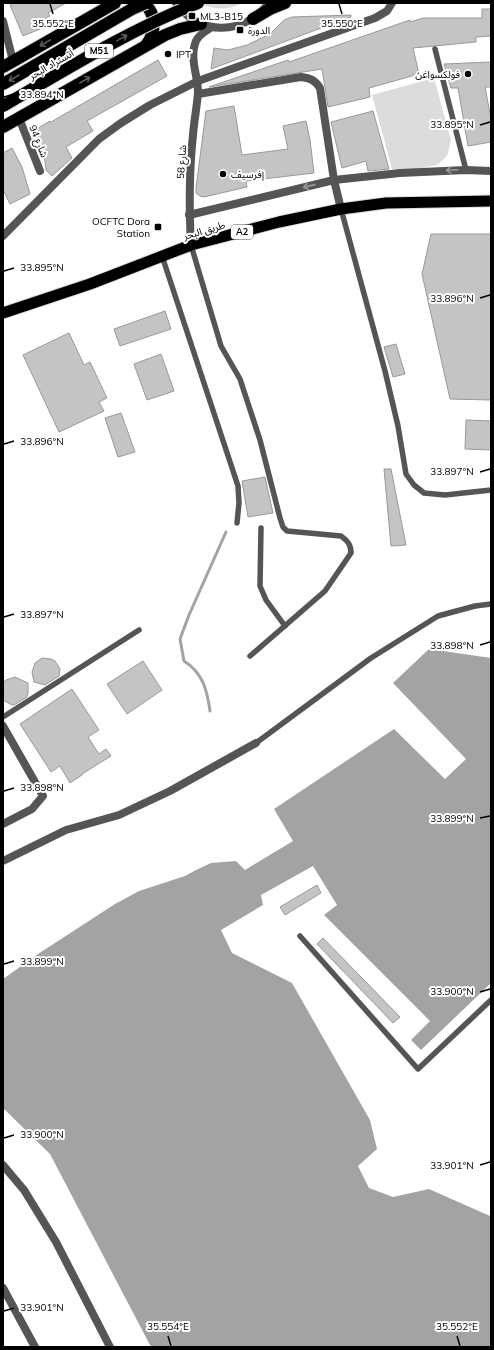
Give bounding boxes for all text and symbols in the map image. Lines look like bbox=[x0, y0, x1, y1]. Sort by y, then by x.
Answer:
place label: ML3-B15 bbox=[200, 10, 243, 23]
marker: ML3-B15 bbox=[187, 11, 197, 21]
text: 35.552°E bbox=[32, 17, 74, 30]
text: 35.550°E bbox=[321, 17, 363, 30]
place label: الدورة bbox=[248, 24, 270, 37]
marker: الدورة bbox=[235, 25, 245, 35]
one-way arrow bbox=[116, 34, 128, 41]
one-way arrow bbox=[39, 39, 51, 47]
road number: M51 bbox=[85, 44, 113, 58]
street label: أتستراد البحر bbox=[26, 46, 76, 83]
place label: IPT bbox=[176, 48, 191, 61]
marker: IPT bbox=[163, 49, 173, 59]
place label: فولكسواغن bbox=[415, 68, 461, 81]
marker: فولكسواغن bbox=[463, 69, 473, 79]
one-way arrow bbox=[8, 74, 20, 82]
one-way arrow bbox=[79, 76, 91, 84]
text: 33.894°N bbox=[20, 88, 64, 101]
text: 33.895°N bbox=[430, 118, 474, 131]
street label: شارع 94 bbox=[25, 123, 51, 160]
street label: شارع 58 bbox=[174, 144, 190, 180]
one-way arrow bbox=[446, 167, 459, 174]
place label: إفرسيف bbox=[231, 168, 265, 181]
marker: إفرسيف bbox=[218, 169, 228, 179]
one-way arrow bbox=[303, 183, 316, 191]
place label: OCFTC Dora Station bbox=[92, 215, 150, 240]
street label: طريق البحر bbox=[181, 218, 227, 243]
marker: OCFTC Dora Station bbox=[153, 222, 163, 232]
road number: A2 bbox=[231, 225, 253, 239]
text: 33.895°N bbox=[20, 261, 64, 274]
text: 33.896°N bbox=[430, 292, 474, 305]
text: 33.896°N bbox=[20, 435, 64, 448]
text: 33.897°N bbox=[430, 465, 474, 478]
text: 33.897°N bbox=[20, 608, 64, 621]
text: 33.898°N bbox=[430, 639, 474, 652]
text: 33.898°N bbox=[20, 781, 64, 794]
text: 33.899°N bbox=[430, 812, 474, 825]
text: 33.899°N bbox=[20, 955, 64, 968]
text: 33.900°N bbox=[430, 985, 474, 998]
text: 33.900°N bbox=[20, 1128, 64, 1141]
text: 33.901°N bbox=[430, 1159, 474, 1172]
text: 33.901°N bbox=[20, 1301, 64, 1314]
text: 35.554°E bbox=[147, 1320, 189, 1333]
text: 35.552°E bbox=[436, 1320, 478, 1333]

